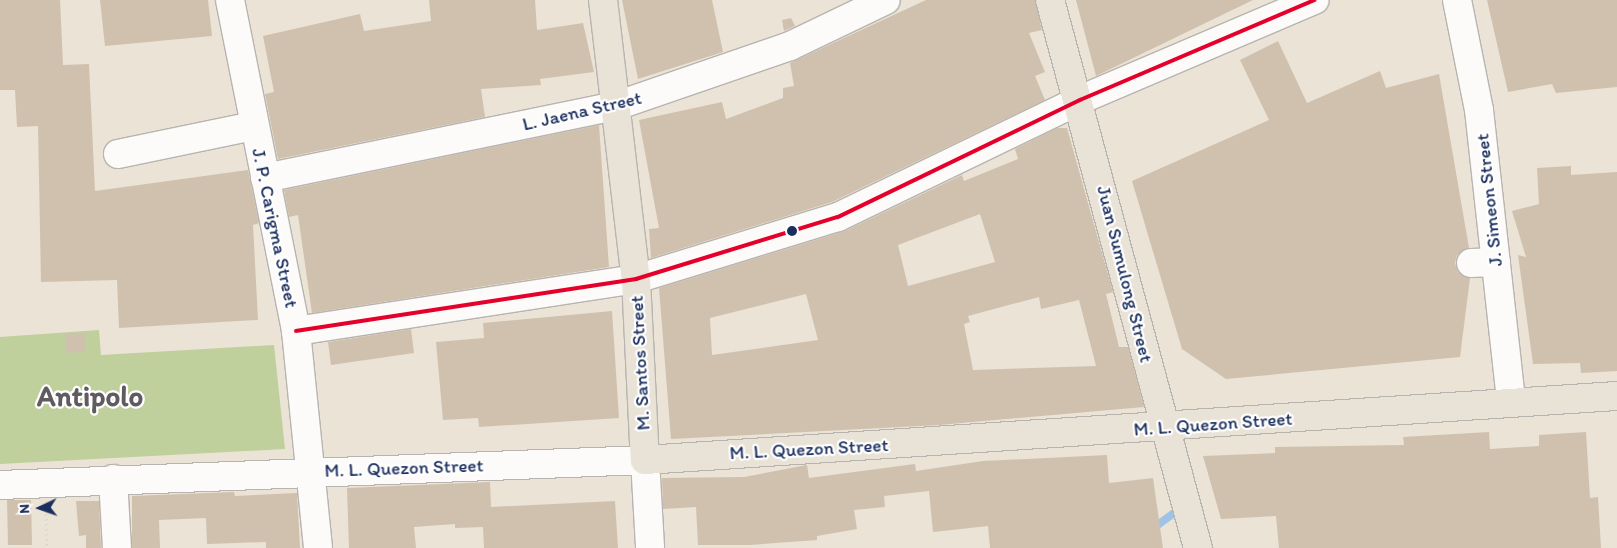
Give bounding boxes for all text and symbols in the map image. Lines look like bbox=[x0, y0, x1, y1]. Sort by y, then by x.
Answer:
street label: L. Jaena Street bbox=[520, 86, 644, 136]
street label: J. Simeon Street bbox=[1471, 133, 1507, 267]
street label: J. P. Carigma Street bbox=[247, 146, 303, 310]
street label: Juan Sumulong Street bbox=[1092, 183, 1158, 365]
unlabelled marker bbox=[787, 226, 797, 236]
street label: M. Santos Street bbox=[625, 295, 655, 431]
district label: Antipolo bbox=[37, 379, 143, 413]
street label: M. L. Quezon Street bbox=[1133, 407, 1293, 441]
street label: M. L. Quezon Street bbox=[729, 433, 889, 465]
street label: M. L. Quezon Street bbox=[324, 454, 484, 482]
north arrow bbox=[15, 483, 65, 533]
text: N bbox=[16, 504, 33, 514]

